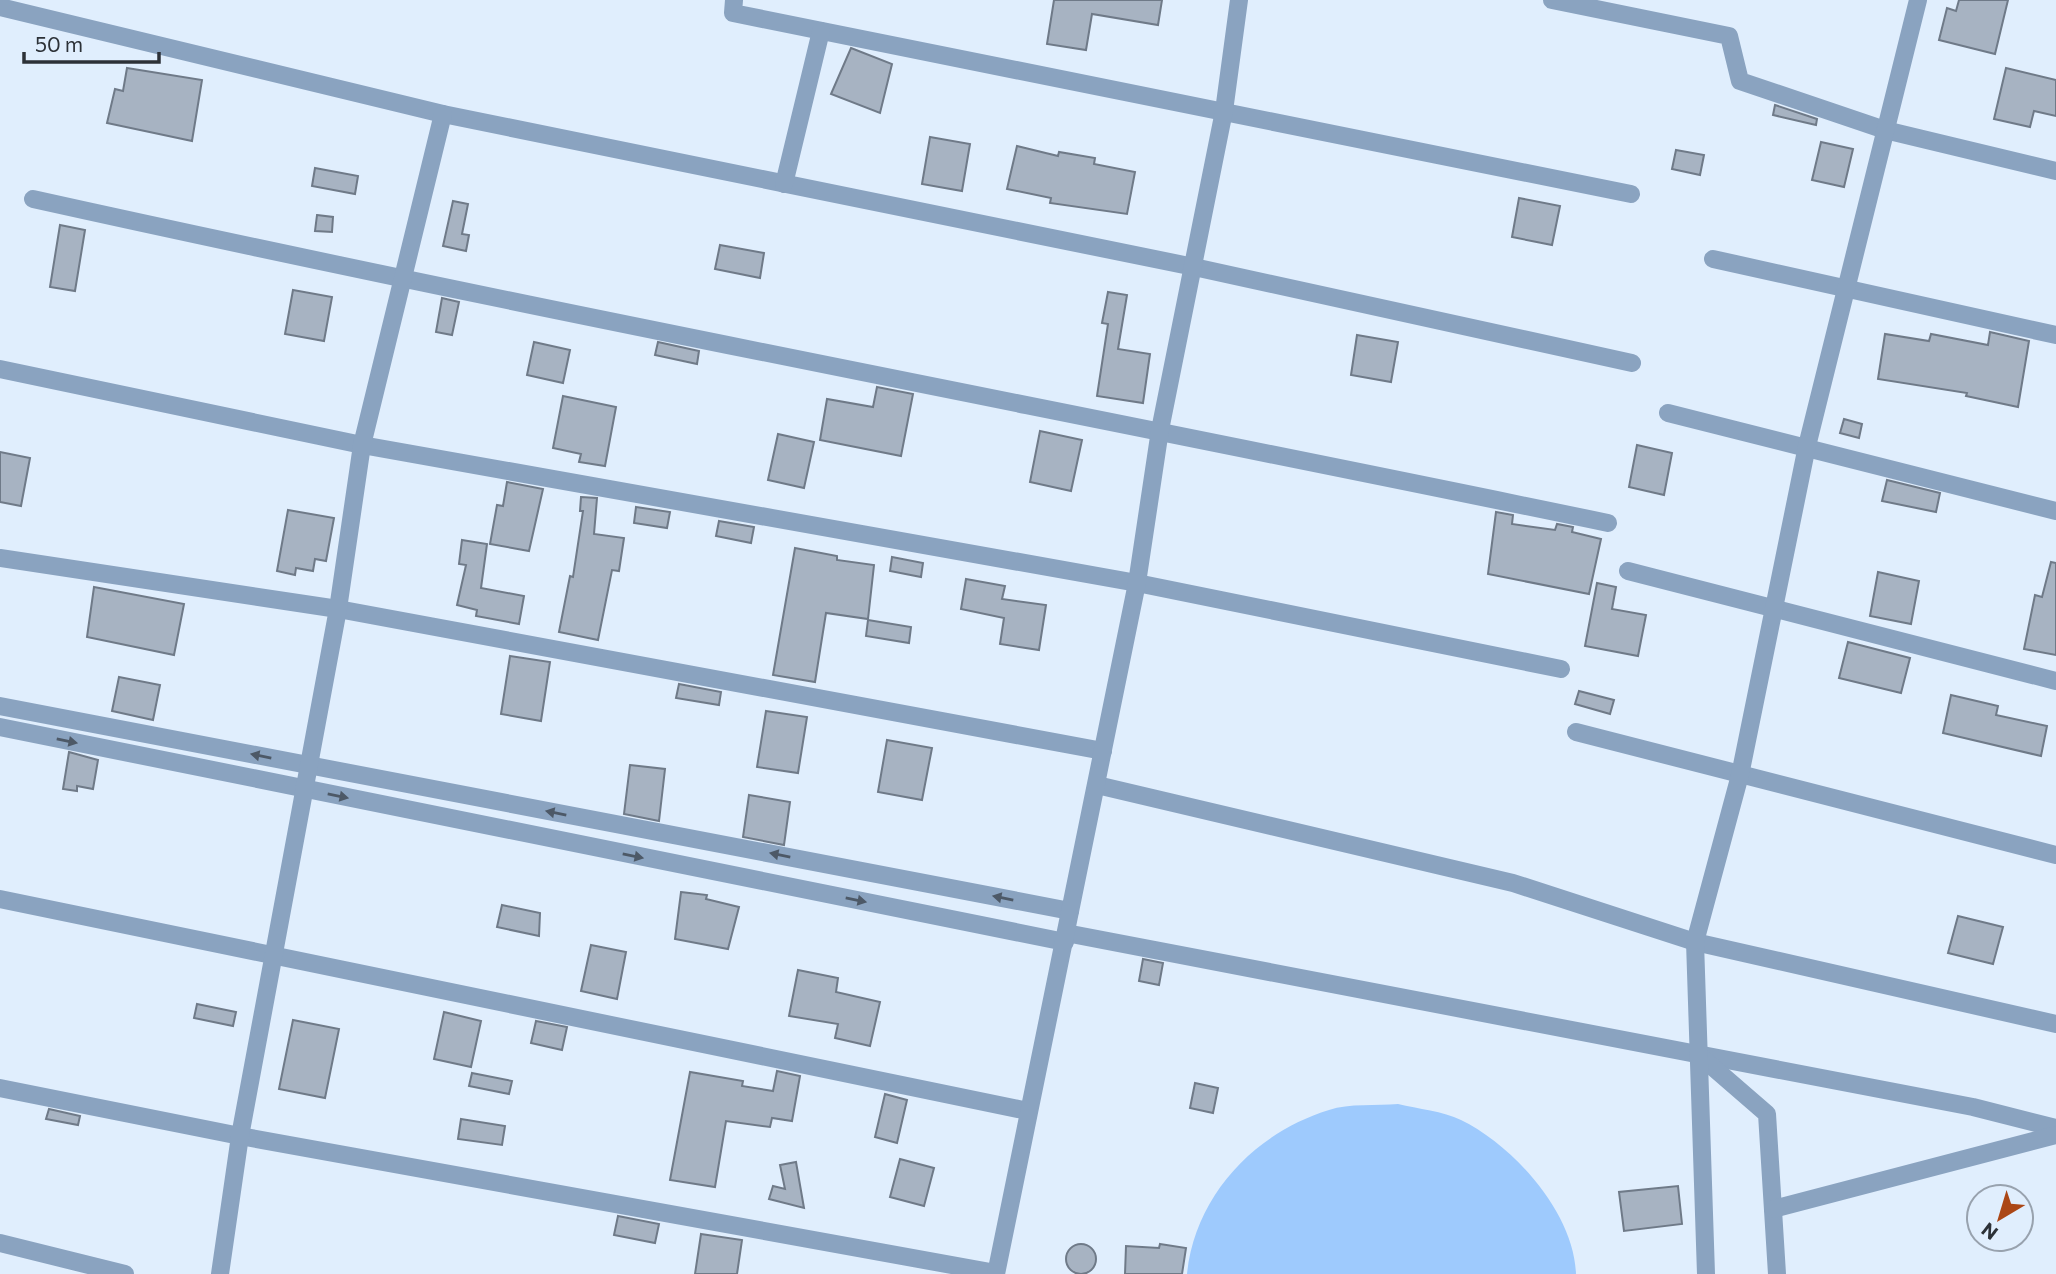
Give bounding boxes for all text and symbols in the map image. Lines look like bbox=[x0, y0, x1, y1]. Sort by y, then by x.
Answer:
scale bar bbox=[24, 21, 159, 65]
text: 50 m bbox=[35, 31, 83, 56]
one-way arrow bbox=[56, 735, 78, 746]
one-way arrow bbox=[250, 750, 272, 761]
one-way arrow bbox=[327, 791, 349, 802]
one-way arrow bbox=[545, 807, 567, 818]
one-way arrow bbox=[622, 850, 644, 861]
one-way arrow bbox=[769, 850, 791, 861]
one-way arrow bbox=[992, 893, 1014, 904]
one-way arrow bbox=[845, 895, 867, 906]
north arrow bbox=[1965, 1183, 2035, 1253]
text: N bbox=[1977, 1218, 2002, 1245]

